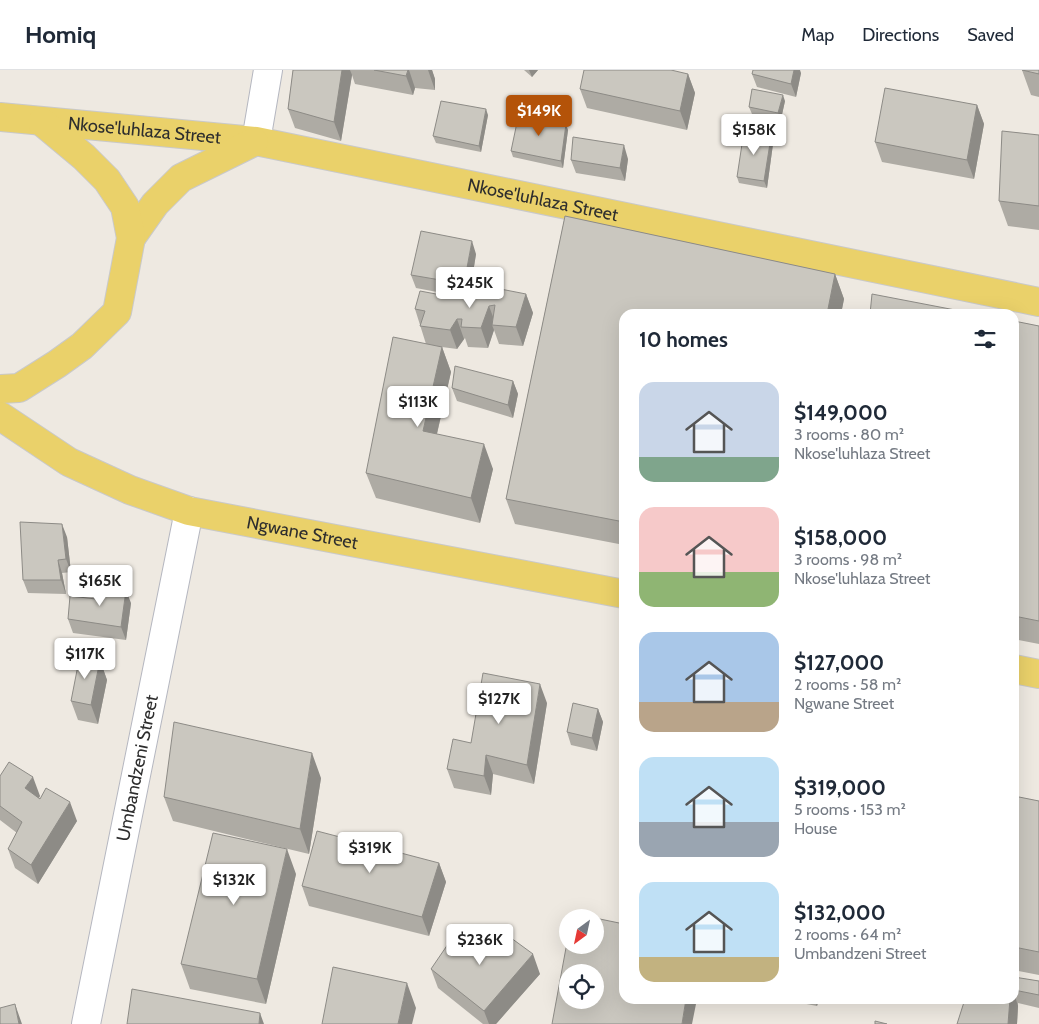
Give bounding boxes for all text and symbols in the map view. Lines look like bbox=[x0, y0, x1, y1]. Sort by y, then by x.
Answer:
text: Homiq bbox=[25, 20, 96, 49]
text: Map bbox=[801, 24, 834, 46]
text: Directions bbox=[862, 24, 939, 46]
text: Saved bbox=[967, 24, 1014, 46]
pin: $149K bbox=[504, 94, 574, 137]
text: $149K bbox=[517, 101, 561, 120]
street label: Nkose'luhlaza Street bbox=[67, 112, 222, 149]
pin: $158K bbox=[719, 114, 789, 156]
text: $158K bbox=[732, 120, 776, 139]
street label: Nkose'luhlaza Street bbox=[466, 174, 620, 226]
pin: $245K bbox=[435, 266, 505, 309]
text: $245K bbox=[447, 273, 493, 292]
icon: filters bbox=[971, 325, 999, 353]
text: 10 homes bbox=[639, 327, 728, 352]
pin: $113K bbox=[383, 386, 453, 428]
text: $113K bbox=[398, 392, 438, 411]
text: $149,000 bbox=[794, 400, 888, 425]
icon: home bbox=[679, 402, 739, 462]
text: 3 rooms · 80 m² bbox=[794, 425, 904, 444]
text: Nkose'luhlaza Street bbox=[794, 444, 930, 463]
street label: Ngwane Street bbox=[245, 511, 360, 554]
text: $158,000 bbox=[794, 525, 887, 550]
icon: home bbox=[679, 527, 739, 587]
text: 3 rooms · 98 m² bbox=[794, 550, 902, 569]
pin: $165K bbox=[65, 564, 135, 607]
text: Nkose'luhlaza Street bbox=[794, 569, 930, 588]
text: $165K bbox=[79, 571, 121, 590]
pin: $117K bbox=[50, 638, 120, 680]
text: $117K bbox=[65, 644, 105, 663]
text: $127,000 bbox=[794, 650, 884, 675]
icon: home bbox=[679, 652, 739, 712]
text: 2 rooms · 58 m² bbox=[794, 675, 901, 694]
pin: $127K bbox=[464, 682, 534, 725]
text: $127K bbox=[478, 689, 520, 708]
street label: Umbandzeni Street bbox=[112, 693, 163, 843]
text: Ngwane Street bbox=[794, 694, 894, 713]
text: $319,000 bbox=[794, 775, 886, 800]
icon: home bbox=[679, 777, 739, 837]
text: 5 rooms · 153 m² bbox=[794, 800, 906, 819]
text: House bbox=[794, 819, 837, 838]
pin: $319K bbox=[335, 832, 405, 874]
text: $319K bbox=[349, 838, 391, 857]
pin: $132K bbox=[199, 864, 269, 906]
text: $132K bbox=[213, 870, 255, 889]
text: $132,000 bbox=[794, 900, 886, 925]
icon: home bbox=[679, 902, 739, 962]
north arrow bbox=[559, 909, 604, 954]
map controls bbox=[559, 909, 604, 1009]
pin: $236K bbox=[445, 924, 515, 966]
text: 2 rooms · 64 m² bbox=[794, 925, 901, 944]
text: $236K bbox=[457, 930, 503, 949]
text: Umbandzeni Street bbox=[794, 944, 926, 963]
button: locate bbox=[559, 964, 604, 1009]

